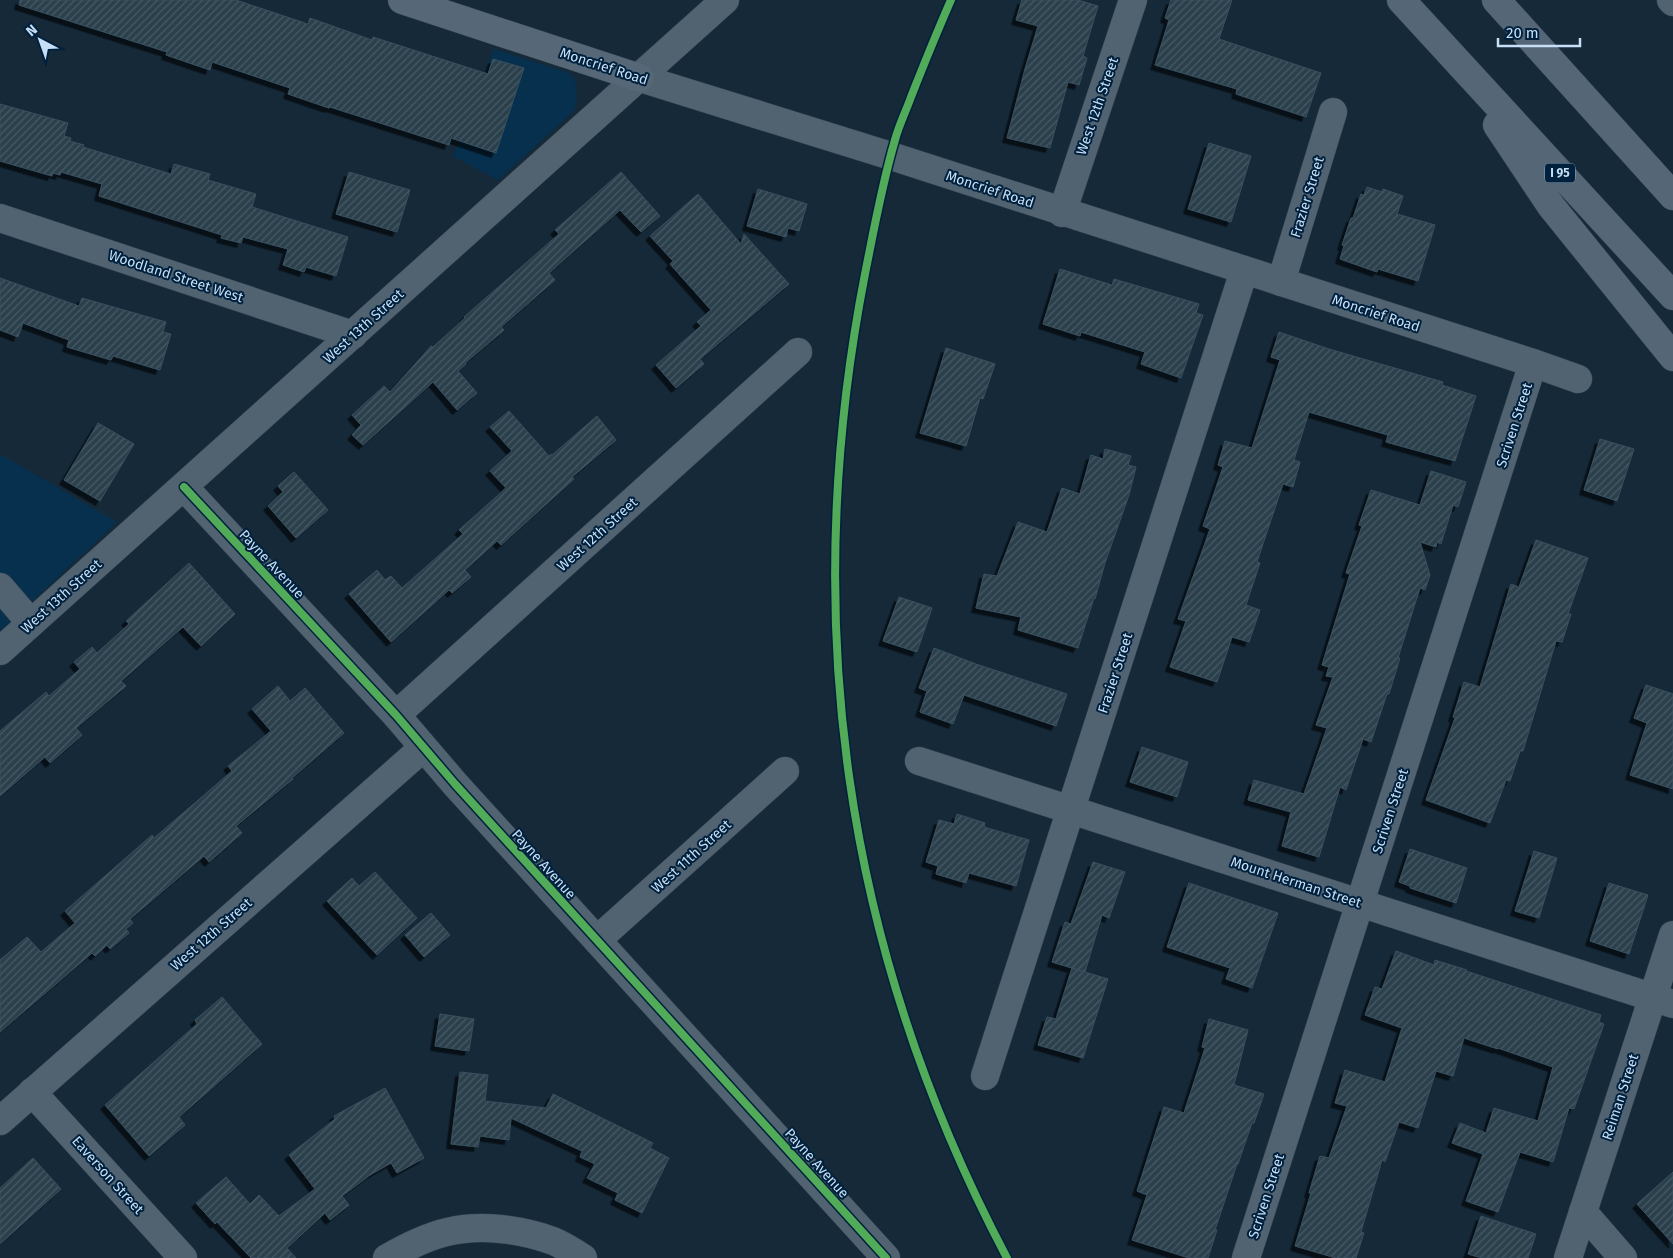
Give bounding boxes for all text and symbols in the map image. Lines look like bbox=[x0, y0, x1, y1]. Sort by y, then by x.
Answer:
north arrow bbox=[15, 15, 65, 65]
scale bar bbox=[1498, 15, 1580, 47]
text: N bbox=[23, 21, 41, 40]
text: 20 m bbox=[1506, 24, 1539, 42]
street label: Moncrief Road bbox=[558, 44, 650, 89]
street label: West 12th Street bbox=[1073, 54, 1122, 157]
street label: Frazier Street bbox=[1287, 154, 1328, 240]
road number: I 95 bbox=[1545, 164, 1575, 182]
street label: Moncrief Road bbox=[944, 167, 1036, 212]
street label: Woodland Street West bbox=[106, 247, 246, 307]
street label: West 13th Street bbox=[320, 285, 408, 367]
street label: Moncrief Road bbox=[1330, 291, 1422, 336]
street label: Scriven Street bbox=[1493, 380, 1536, 470]
street label: West 12th Street bbox=[554, 493, 642, 575]
street label: Payne Avenue bbox=[236, 526, 308, 602]
street label: West 13th Street bbox=[18, 555, 106, 637]
street label: Frazier Street bbox=[1094, 630, 1137, 716]
street label: Scriven Street bbox=[1369, 766, 1412, 856]
street label: West 11th Street bbox=[648, 816, 735, 897]
street label: Payne Avenue bbox=[508, 826, 579, 903]
street label: Mount Herman Street bbox=[1228, 853, 1364, 912]
street label: West 12th Street bbox=[167, 894, 256, 974]
street label: Reiman Street bbox=[1599, 1051, 1643, 1142]
street label: Payne Avenue bbox=[781, 1125, 852, 1202]
street label: Eaverson Street bbox=[68, 1133, 148, 1219]
street label: Scriven Street bbox=[1245, 1151, 1288, 1241]

